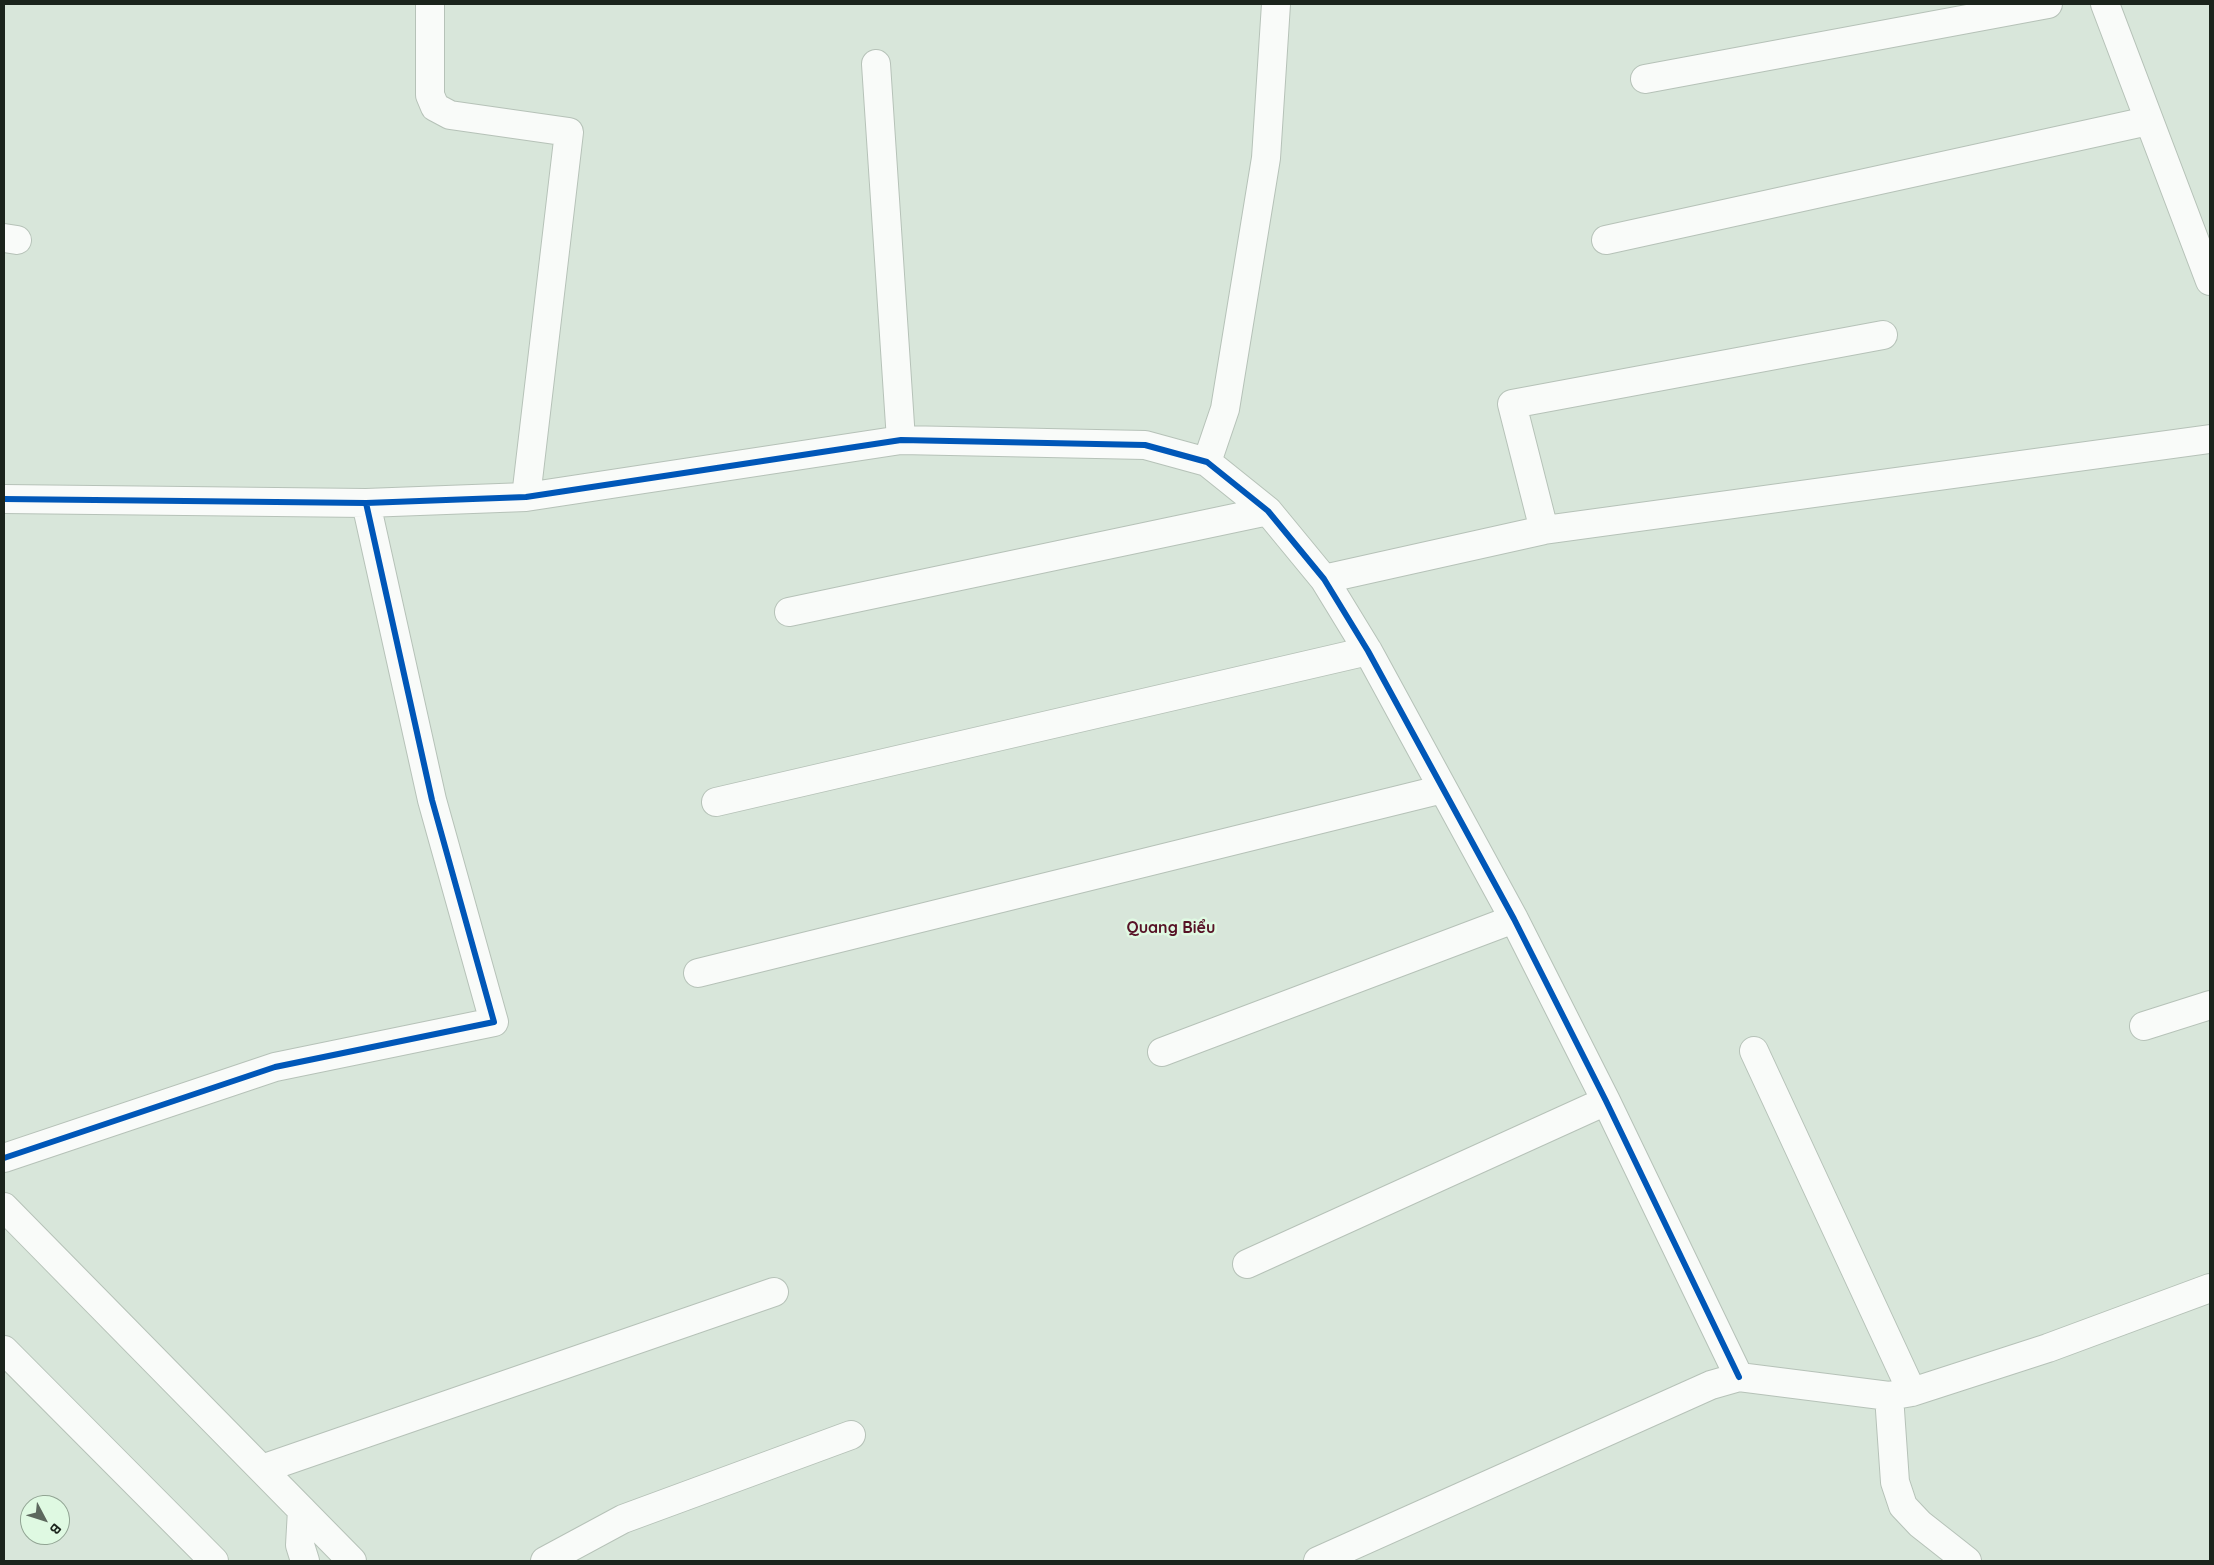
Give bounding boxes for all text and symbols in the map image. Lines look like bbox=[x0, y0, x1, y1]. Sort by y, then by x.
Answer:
district label: Quang Biểu bbox=[1127, 918, 1215, 938]
north arrow bbox=[20, 1495, 70, 1545]
text: B bbox=[46, 1520, 66, 1538]

